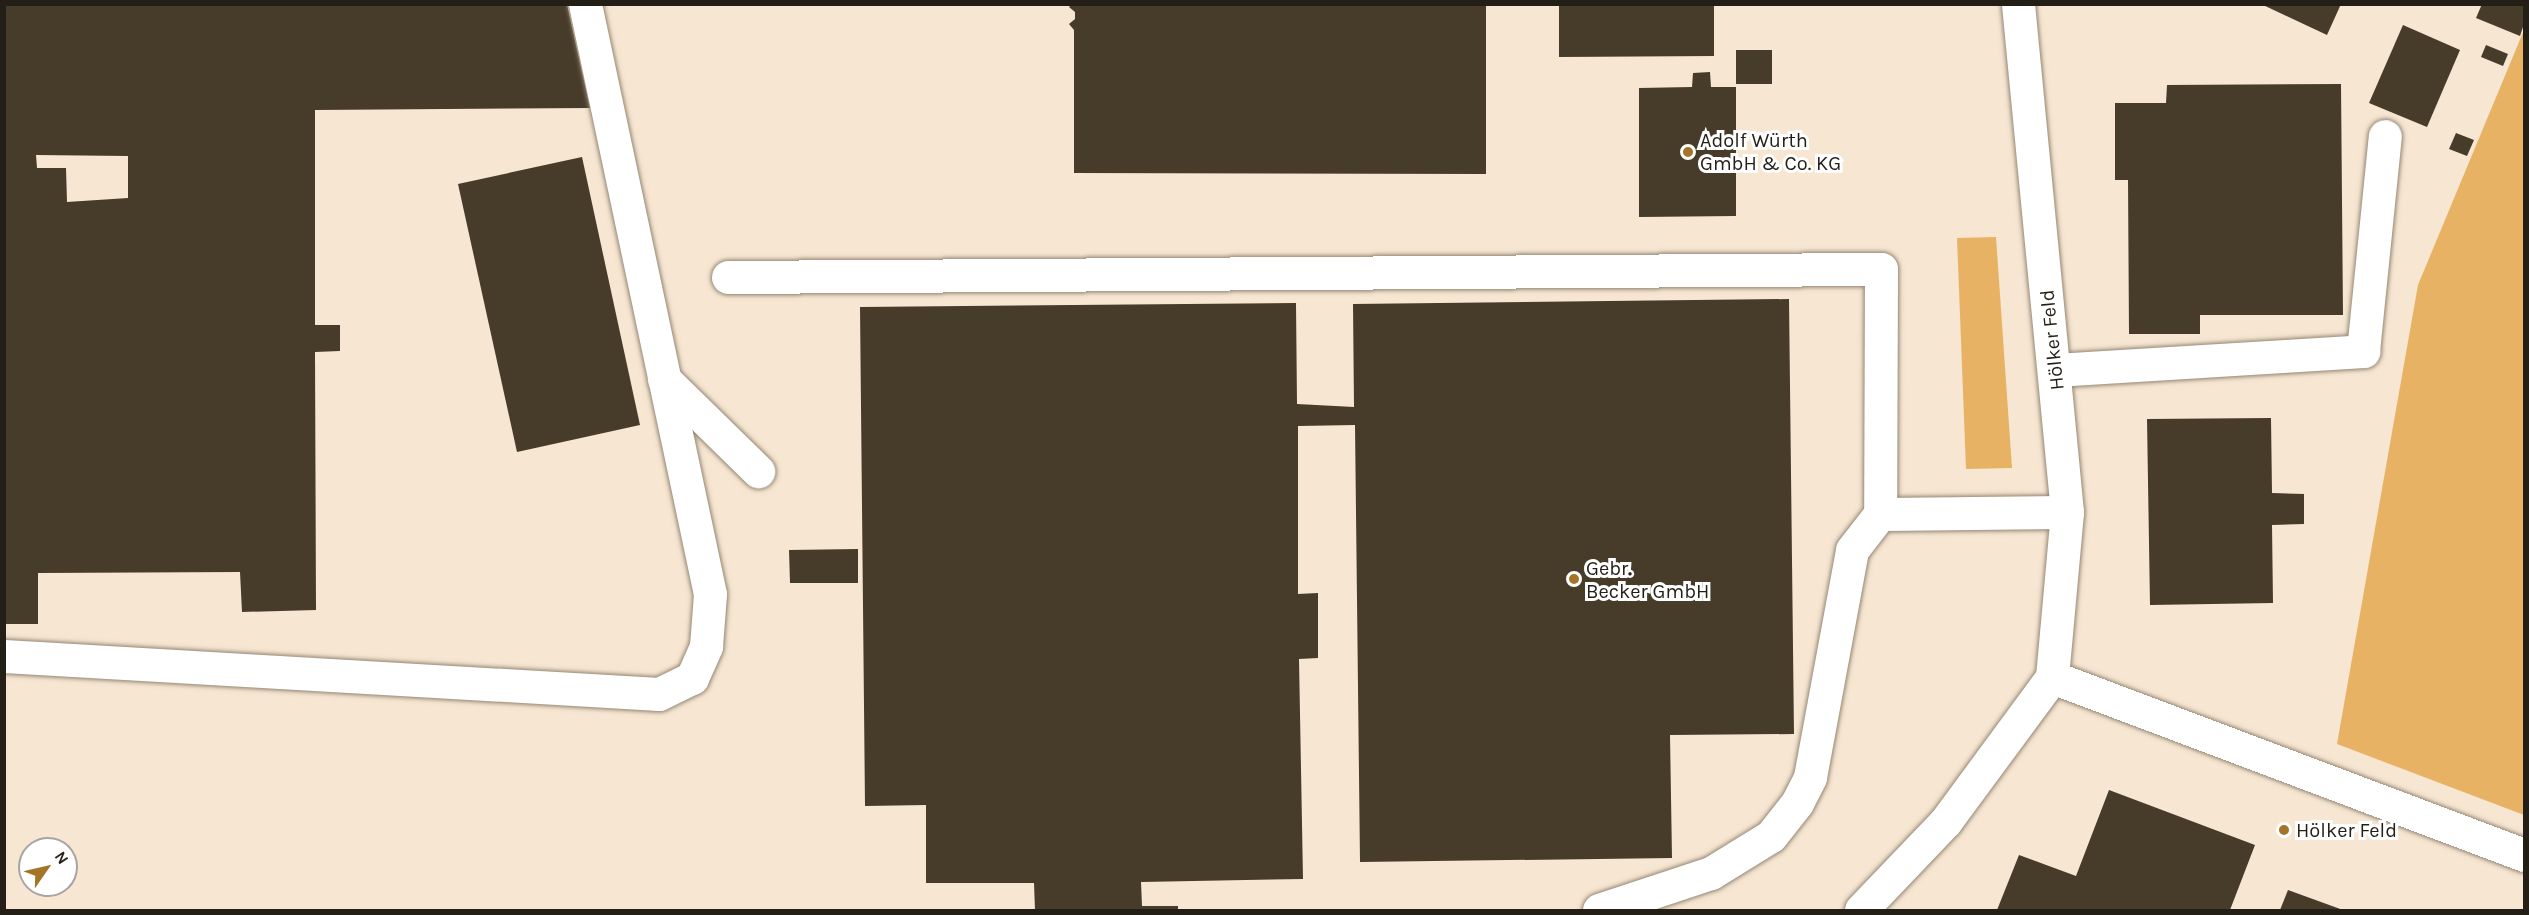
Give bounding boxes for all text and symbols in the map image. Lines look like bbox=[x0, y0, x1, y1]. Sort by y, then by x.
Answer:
place label: Adolf Würth GmbH & Co. KG bbox=[1700, 128, 1841, 175]
marker: Adolf Würth GmbH & Co. KG bbox=[1681, 145, 1695, 159]
street label: Hölker Feld bbox=[2035, 288, 2069, 392]
place label: Gebr. Becker GmbH bbox=[1586, 556, 1709, 603]
marker: Gebr. Becker GmbH bbox=[1567, 572, 1581, 586]
place label: Hölker Feld bbox=[2296, 818, 2397, 842]
marker: Hölker Feld bbox=[2277, 823, 2291, 837]
north arrow bbox=[18, 837, 78, 897]
text: N bbox=[51, 848, 73, 868]

